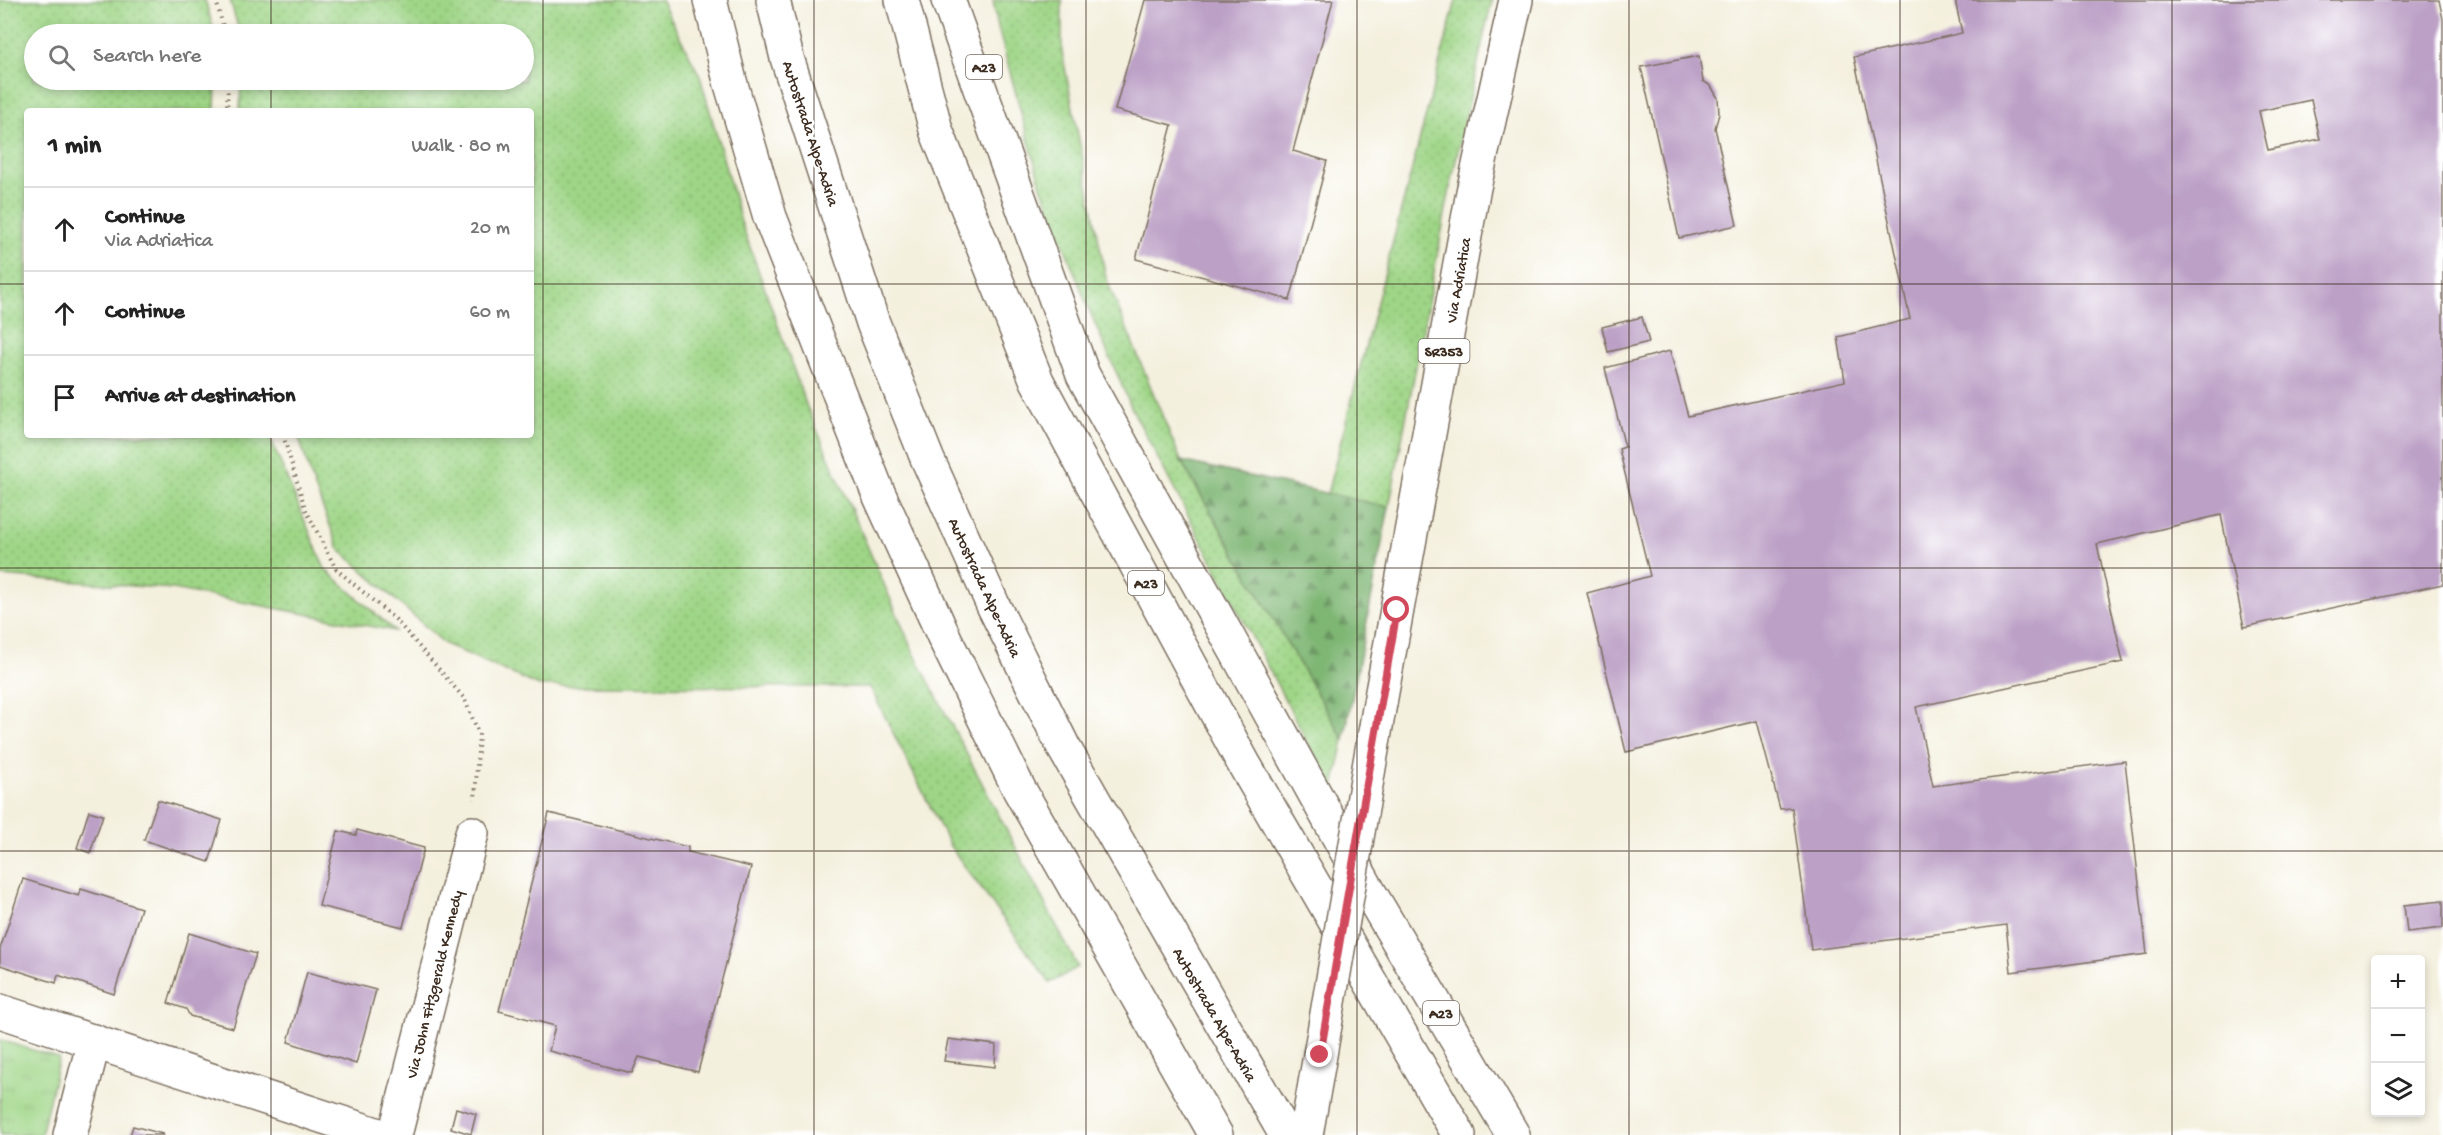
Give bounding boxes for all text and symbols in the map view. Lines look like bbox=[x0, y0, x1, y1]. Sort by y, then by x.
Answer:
search box bbox=[24, 24, 534, 90]
icon: search bbox=[45, 41, 78, 74]
text: Search here bbox=[93, 44, 201, 70]
road number: A23 bbox=[966, 55, 1002, 79]
street label: Autostrada Alpe-Adria bbox=[776, 59, 841, 210]
text: 1 min bbox=[48, 132, 101, 163]
text: Walk · 80 m bbox=[412, 136, 510, 159]
text: Continue bbox=[105, 205, 185, 231]
icon: ahead bbox=[48, 213, 81, 246]
text: 20 m bbox=[470, 218, 510, 241]
text: Via Adriatica bbox=[105, 231, 213, 254]
street label: Via Adriatica bbox=[1443, 235, 1477, 326]
icon: ahead bbox=[48, 297, 81, 330]
text: Continue bbox=[105, 300, 185, 326]
text: 60 m bbox=[470, 302, 510, 325]
road number: SR353 bbox=[1418, 339, 1470, 363]
icon: arrive bbox=[48, 381, 81, 414]
text: Arrive at destination bbox=[105, 384, 295, 410]
street label: Autostrada Alpe-Adria bbox=[942, 516, 1024, 662]
road number: A23 bbox=[1128, 571, 1164, 595]
route start bbox=[1383, 596, 1409, 622]
street label: Via John Fitzgerald Kennedy bbox=[404, 889, 469, 1082]
street label: Autostrada Alpe-Adria bbox=[1167, 945, 1260, 1087]
map controls bbox=[2371, 955, 2425, 1117]
button: + bbox=[2371, 955, 2425, 1009]
road number: A23 bbox=[1423, 1001, 1459, 1025]
button: − bbox=[2371, 1009, 2425, 1063]
route end bbox=[1306, 1041, 1332, 1067]
button: layers bbox=[2371, 1063, 2425, 1117]

